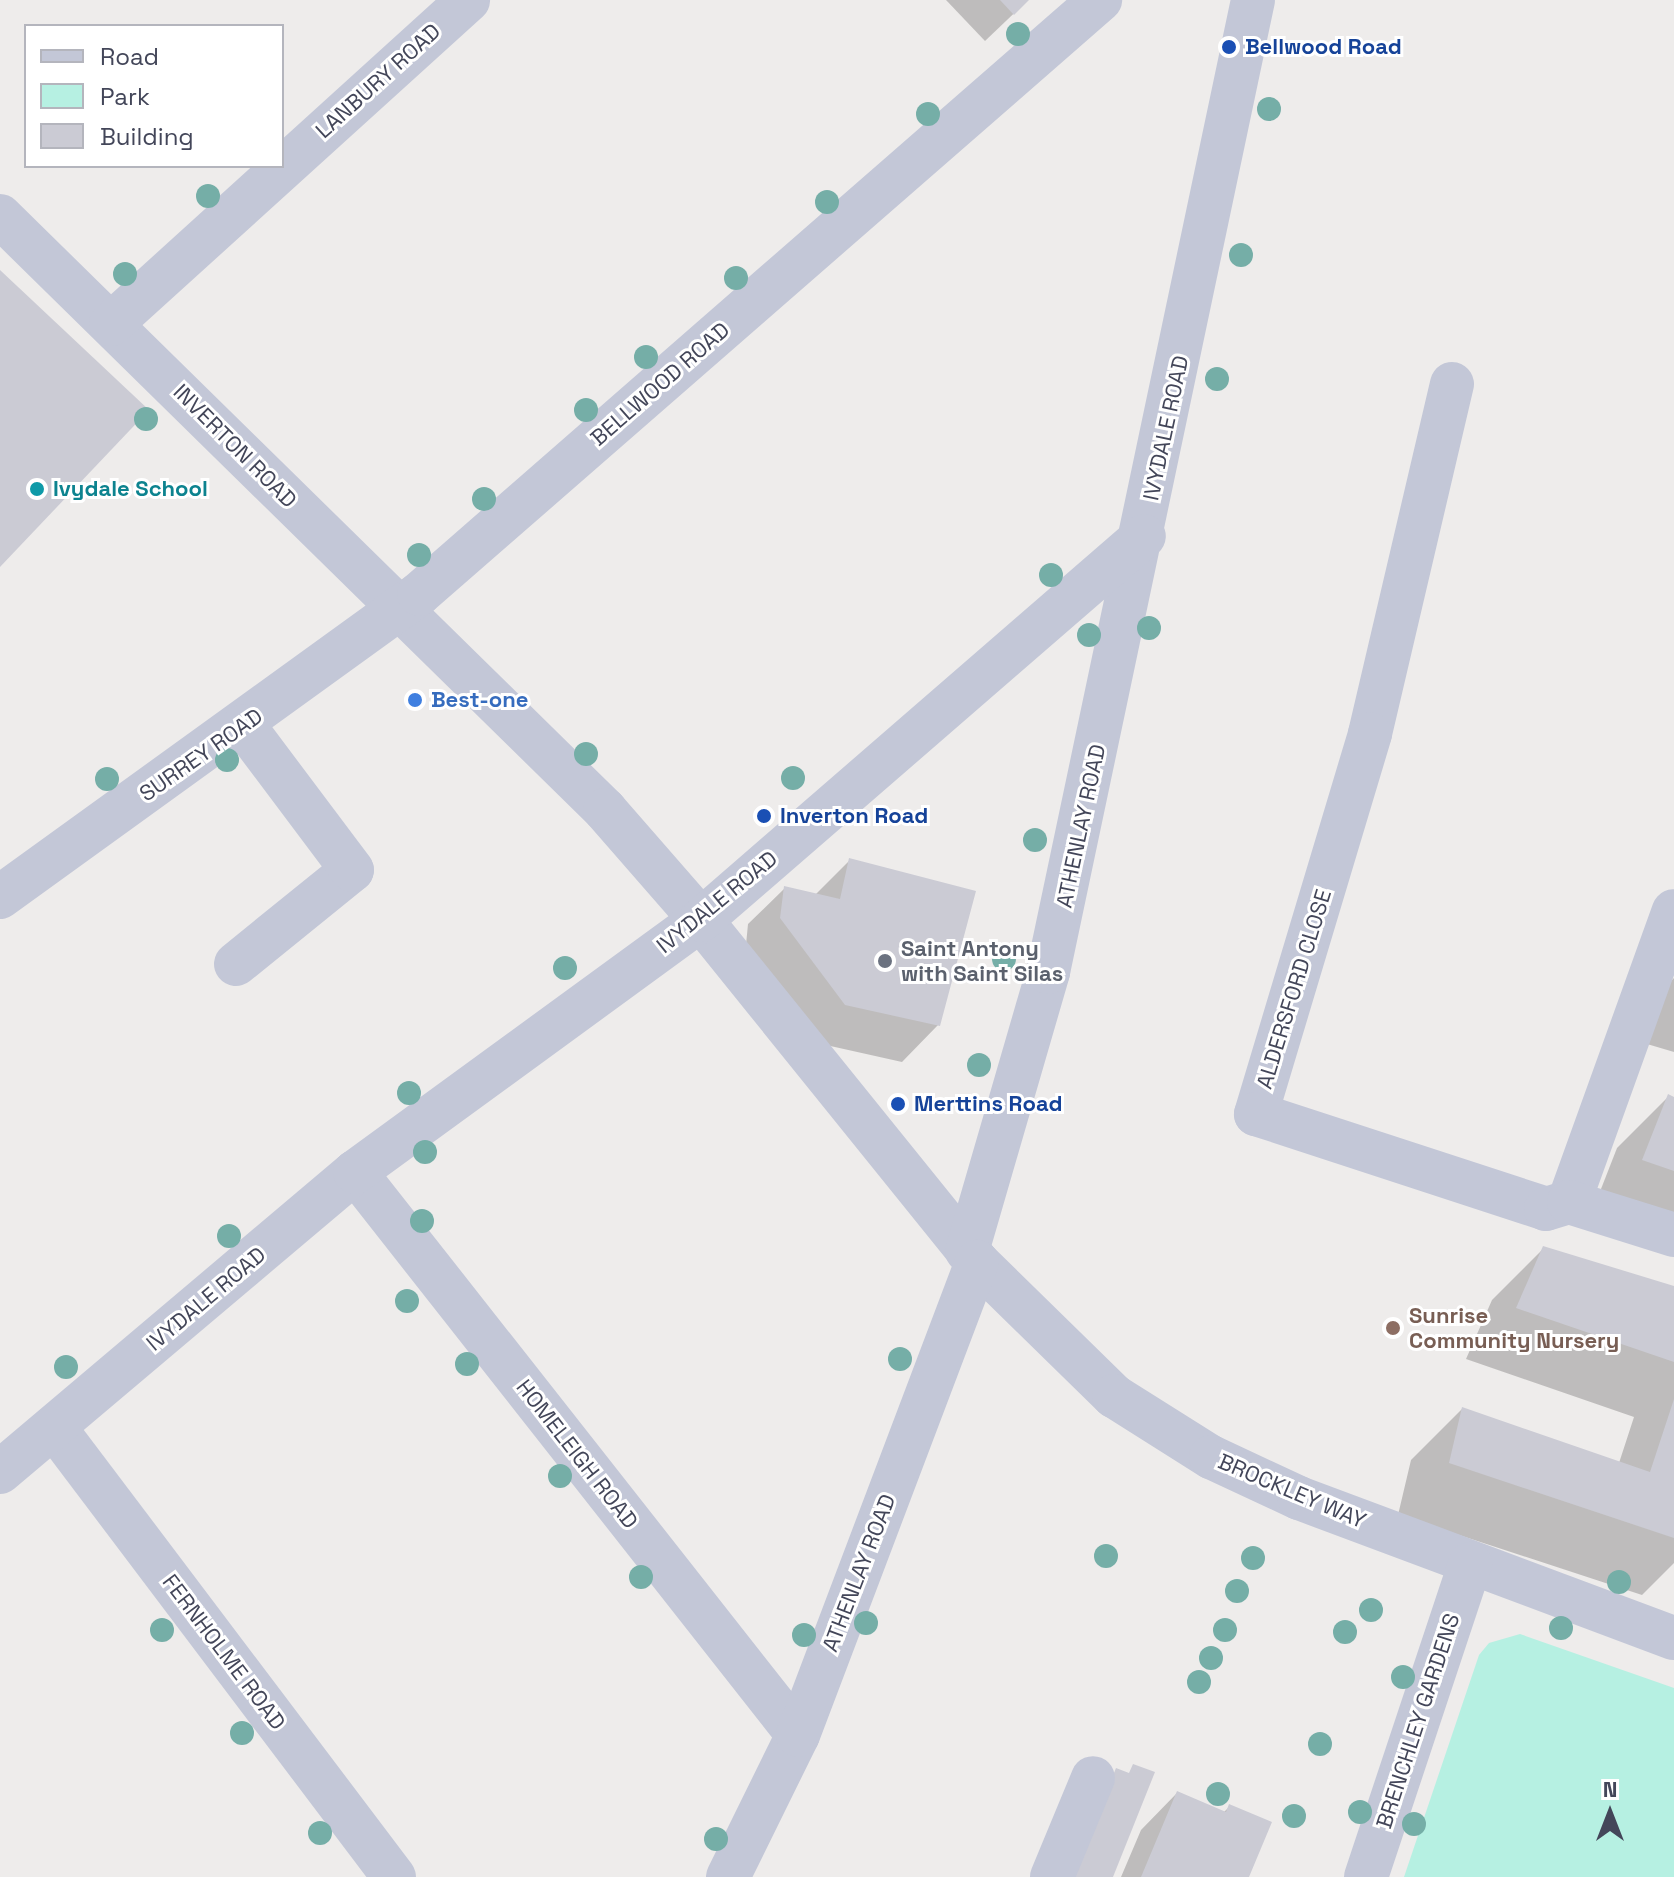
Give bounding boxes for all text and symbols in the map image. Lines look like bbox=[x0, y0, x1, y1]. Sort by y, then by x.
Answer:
street label: LANBURY ROAD bbox=[310, 18, 446, 144]
legend bbox=[24, 24, 284, 168]
place label: Bellwood Road bbox=[1245, 34, 1402, 60]
marker: Bellwood Road bbox=[1220, 38, 1238, 56]
text: Road bbox=[100, 41, 159, 72]
text: Park bbox=[100, 81, 150, 112]
text: Building bbox=[100, 121, 194, 152]
street label: BELLWOOD ROAD bbox=[585, 317, 735, 451]
street label: IVYDALE ROAD bbox=[1138, 353, 1194, 503]
street label: INVERTON ROAD bbox=[168, 379, 302, 513]
place label: Ivydale School bbox=[53, 476, 208, 502]
marker: Ivydale School bbox=[28, 480, 46, 498]
place label: Best-one bbox=[431, 687, 528, 713]
marker: Best-one bbox=[406, 691, 424, 709]
street label: SURREY ROAD bbox=[134, 703, 268, 807]
street label: ATHENLAY ROAD bbox=[1051, 742, 1111, 910]
place label: Inverton Road bbox=[780, 803, 928, 829]
marker: Inverton Road bbox=[755, 807, 773, 825]
street label: IVYDALE ROAD bbox=[651, 845, 783, 959]
street label: ALDERSFORD CLOSE bbox=[1251, 886, 1337, 1092]
place label: Saint Antony with Saint Silas bbox=[901, 935, 1063, 986]
marker: Saint Antony with Saint Silas bbox=[876, 952, 894, 970]
place label: Merttins Road bbox=[914, 1091, 1062, 1117]
marker: Merttins Road bbox=[889, 1095, 907, 1113]
street label: IVYDALE ROAD bbox=[141, 1241, 271, 1357]
place label: Sunrise Community Nursery bbox=[1409, 1302, 1619, 1354]
marker: Sunrise Community Nursery bbox=[1384, 1319, 1402, 1337]
street label: HOMELEIGH ROAD bbox=[511, 1374, 643, 1534]
street label: BROCKLEY WAY bbox=[1214, 1448, 1370, 1534]
street label: ATHENLAY ROAD bbox=[817, 1490, 901, 1656]
street label: FERNHOLME ROAD bbox=[157, 1569, 291, 1735]
street label: BRENCHLEY GARDENS bbox=[1371, 1610, 1465, 1832]
north arrow bbox=[1570, 1773, 1650, 1853]
text: N bbox=[1603, 1775, 1617, 1803]

